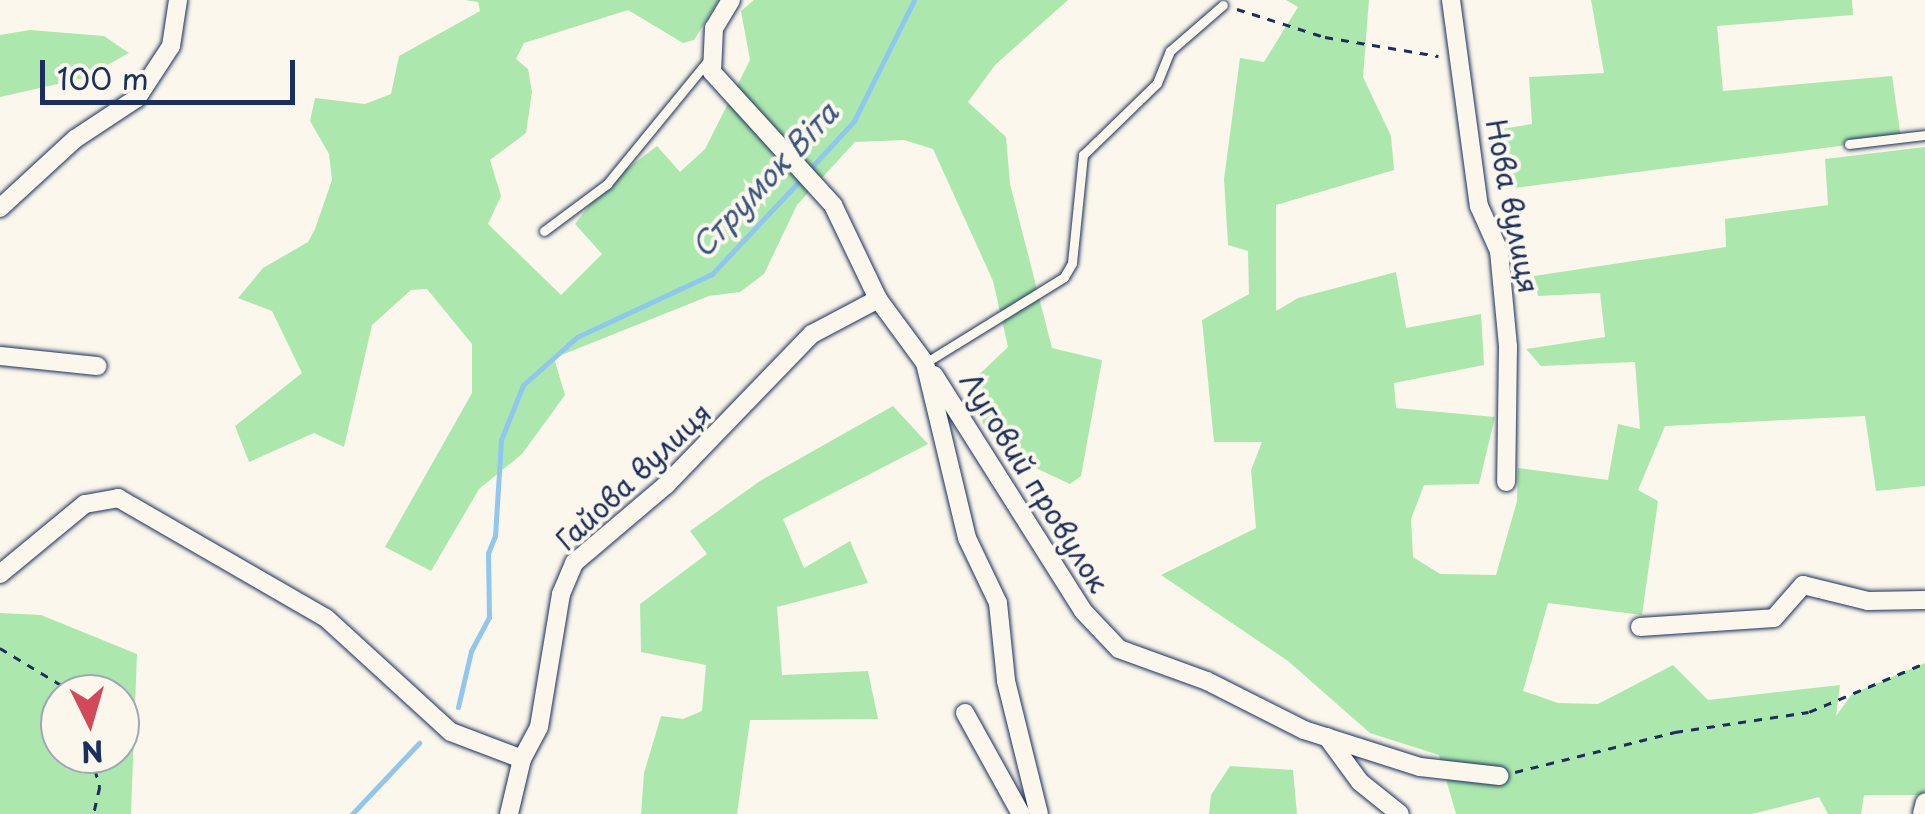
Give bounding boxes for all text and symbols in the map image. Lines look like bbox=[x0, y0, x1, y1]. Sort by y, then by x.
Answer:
scale bar bbox=[45, 40, 300, 102]
text: 100 m bbox=[57, 55, 149, 100]
water label: Струмок Віта bbox=[682, 93, 846, 265]
street label: Нова вулиця bbox=[1480, 116, 1546, 296]
street label: Луговий провулок bbox=[954, 366, 1116, 598]
street label: Гайова вулиця bbox=[548, 395, 718, 557]
north arrow bbox=[40, 674, 140, 774]
text: N bbox=[80, 730, 105, 775]

